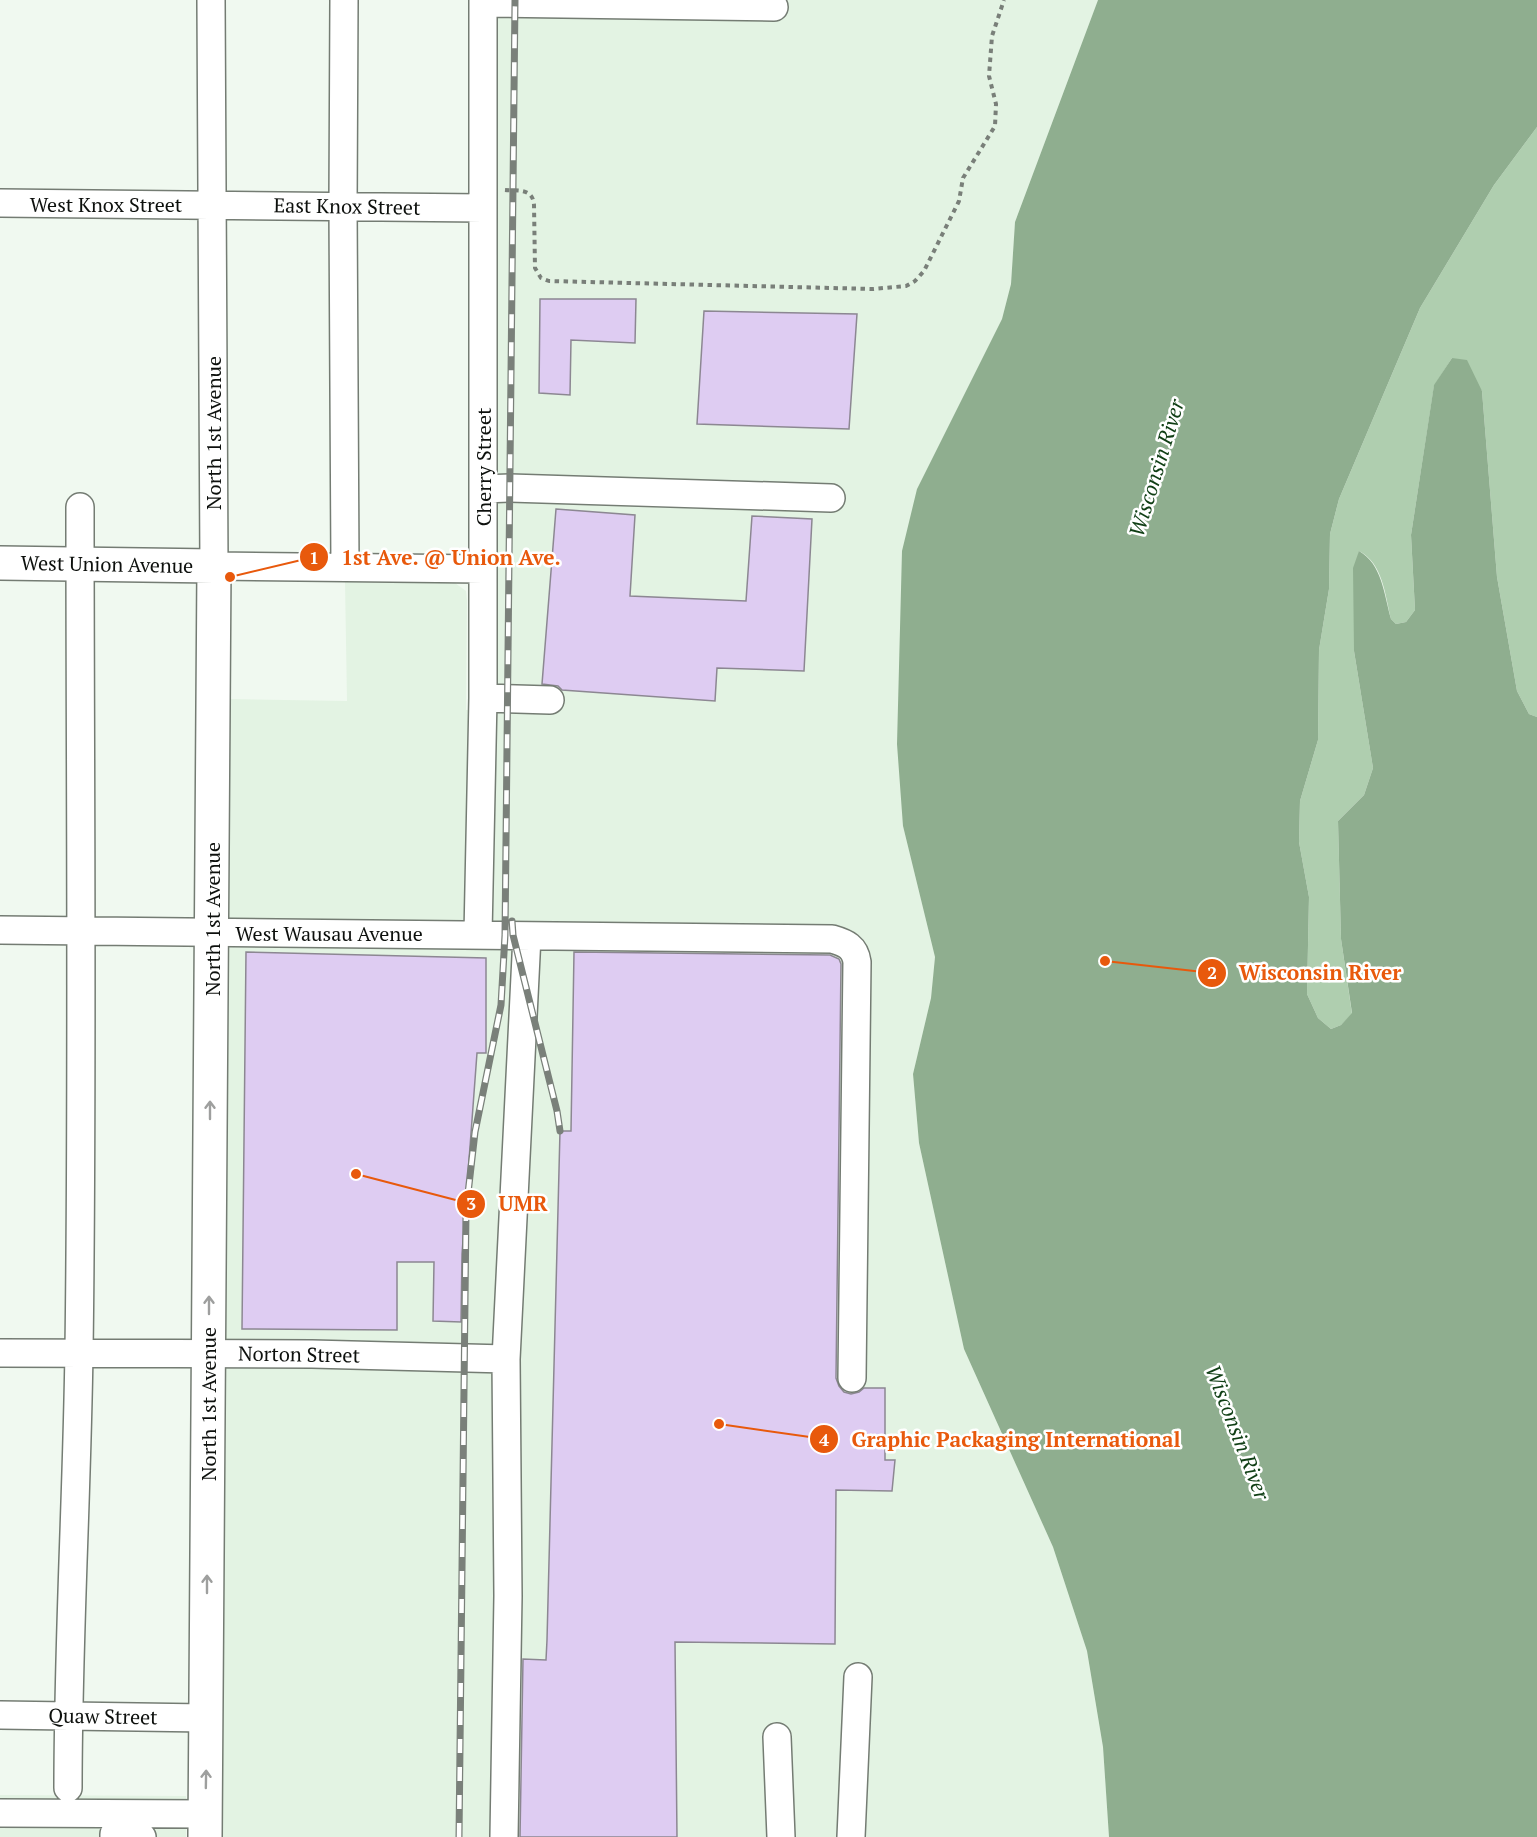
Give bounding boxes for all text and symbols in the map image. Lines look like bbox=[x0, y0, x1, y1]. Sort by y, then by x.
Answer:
street label: West Knox Street bbox=[30, 191, 183, 218]
street label: East Knox Street bbox=[273, 191, 421, 221]
street label: North 1st Avenue bbox=[200, 356, 227, 510]
water label: Wisconsin River bbox=[1122, 395, 1190, 540]
street label: Cherry Street bbox=[470, 407, 497, 526]
callout: 1st Ave. @ Union Ave. bbox=[299, 538, 574, 577]
text: 1st Ave. @ Union Ave. bbox=[341, 543, 561, 571]
text: 1 bbox=[309, 545, 319, 569]
street label: West Union Avenue bbox=[20, 549, 194, 579]
street label: North 1st Avenue bbox=[199, 842, 226, 996]
street label: West Wausau Avenue bbox=[235, 920, 423, 947]
callout: Wisconsin River bbox=[1197, 953, 1413, 992]
text: Wisconsin River bbox=[1239, 958, 1401, 986]
text: 2 bbox=[1207, 960, 1217, 984]
one-way arrow bbox=[204, 1100, 216, 1120]
callout: UMR bbox=[456, 1184, 559, 1223]
text: UMR bbox=[498, 1189, 548, 1217]
text: 3 bbox=[466, 1191, 476, 1215]
one-way arrow bbox=[203, 1295, 215, 1315]
street label: North 1st Avenue bbox=[195, 1327, 222, 1481]
street label: Norton Street bbox=[238, 1339, 361, 1369]
water label: Wisconsin River bbox=[1199, 1361, 1277, 1504]
callout: Graphic Packaging International bbox=[809, 1420, 1192, 1459]
text: Graphic Packaging International bbox=[852, 1425, 1180, 1453]
text: 4 bbox=[819, 1427, 830, 1451]
one-way arrow bbox=[201, 1574, 213, 1594]
street label: Quaw Street bbox=[48, 1702, 158, 1730]
one-way arrow bbox=[200, 1769, 211, 1789]

